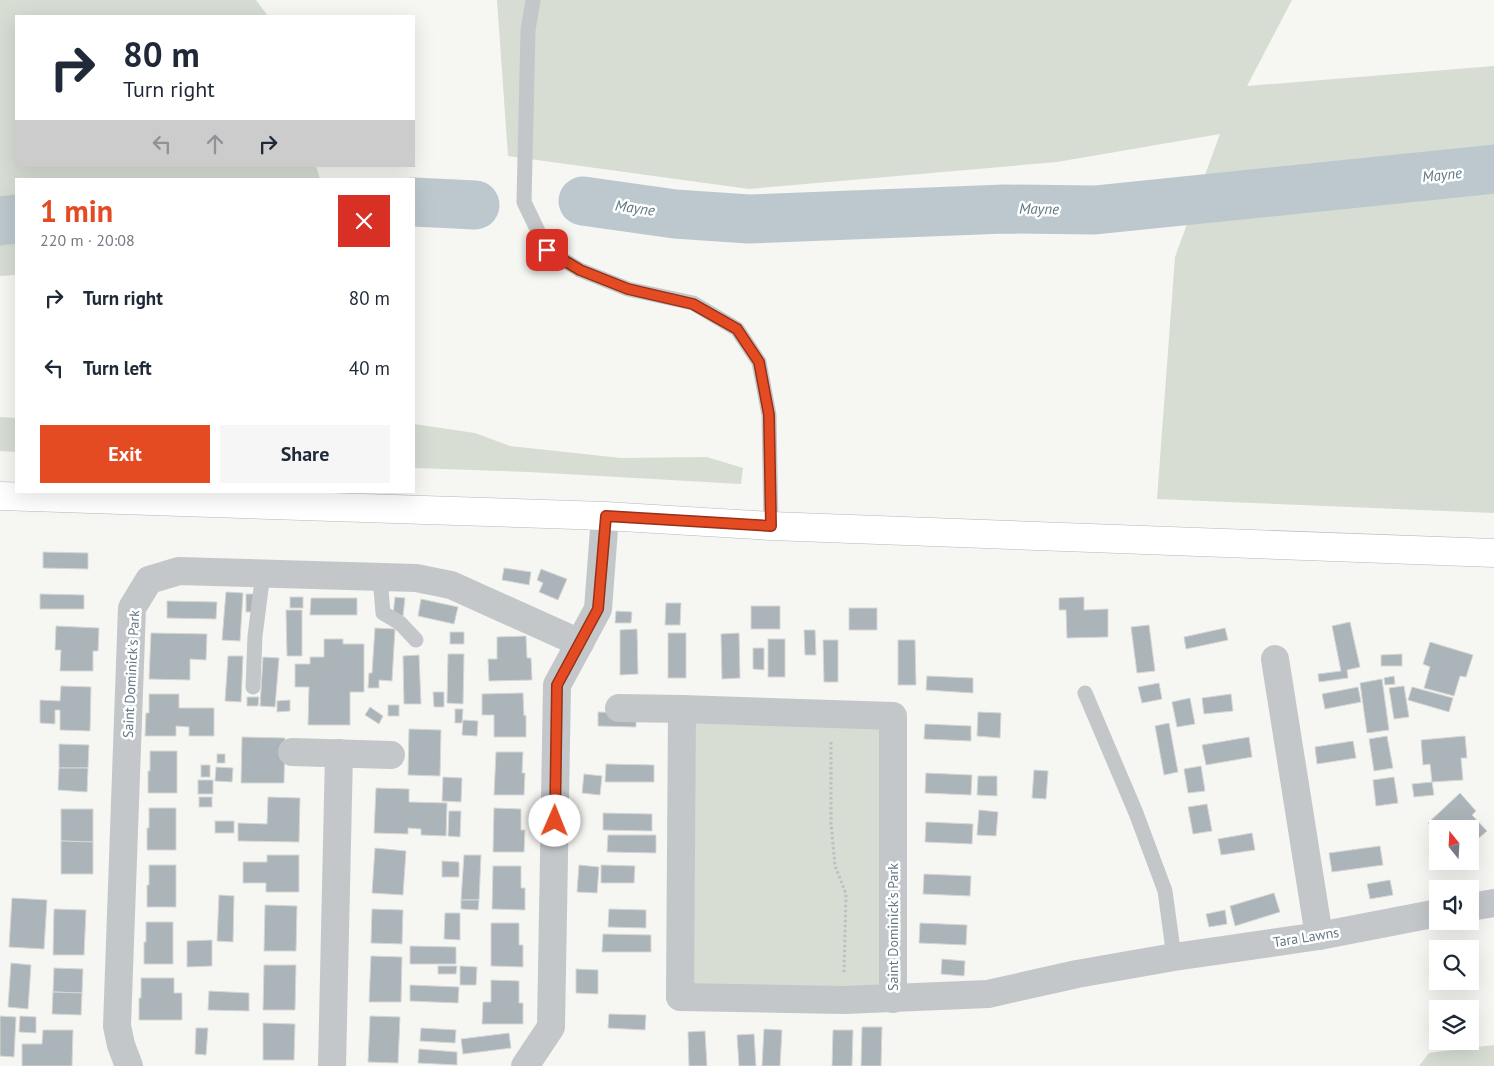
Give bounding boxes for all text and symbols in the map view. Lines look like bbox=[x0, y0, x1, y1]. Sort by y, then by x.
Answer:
text: 80 m bbox=[123, 31, 200, 77]
icon: right bbox=[40, 35, 105, 100]
text: Turn right bbox=[123, 75, 215, 103]
icon: left bbox=[148, 130, 176, 158]
icon: ahead bbox=[201, 130, 229, 158]
icon: right bbox=[254, 130, 282, 158]
water label: Mayne bbox=[1421, 163, 1463, 186]
text: 1 min bbox=[40, 191, 113, 230]
button: close bbox=[338, 195, 390, 247]
water label: Mayne bbox=[614, 195, 656, 220]
water label: Mayne bbox=[1019, 199, 1059, 218]
pin bbox=[526, 229, 568, 271]
text: 220 m · 20:08 bbox=[40, 230, 135, 250]
icon: arrive bbox=[533, 236, 561, 264]
icon: right bbox=[40, 284, 68, 312]
text: Turn right bbox=[83, 286, 163, 310]
text: 80 m bbox=[349, 286, 390, 310]
icon: left bbox=[40, 354, 68, 382]
text: Turn left bbox=[83, 356, 152, 380]
text: 40 m bbox=[349, 356, 390, 380]
button: Exit bbox=[40, 425, 210, 483]
button: Share bbox=[220, 425, 390, 483]
street label: Saint Dominick's Park bbox=[119, 609, 143, 738]
position arrow bbox=[528, 794, 580, 846]
north arrow bbox=[1429, 820, 1479, 870]
map controls bbox=[1429, 820, 1479, 1050]
street label: Saint Dominick's Park bbox=[884, 863, 902, 991]
button: sound bbox=[1429, 880, 1479, 930]
street label: Tara Lawns bbox=[1272, 923, 1340, 951]
button: search bbox=[1429, 940, 1479, 990]
button: layers bbox=[1429, 1000, 1479, 1050]

